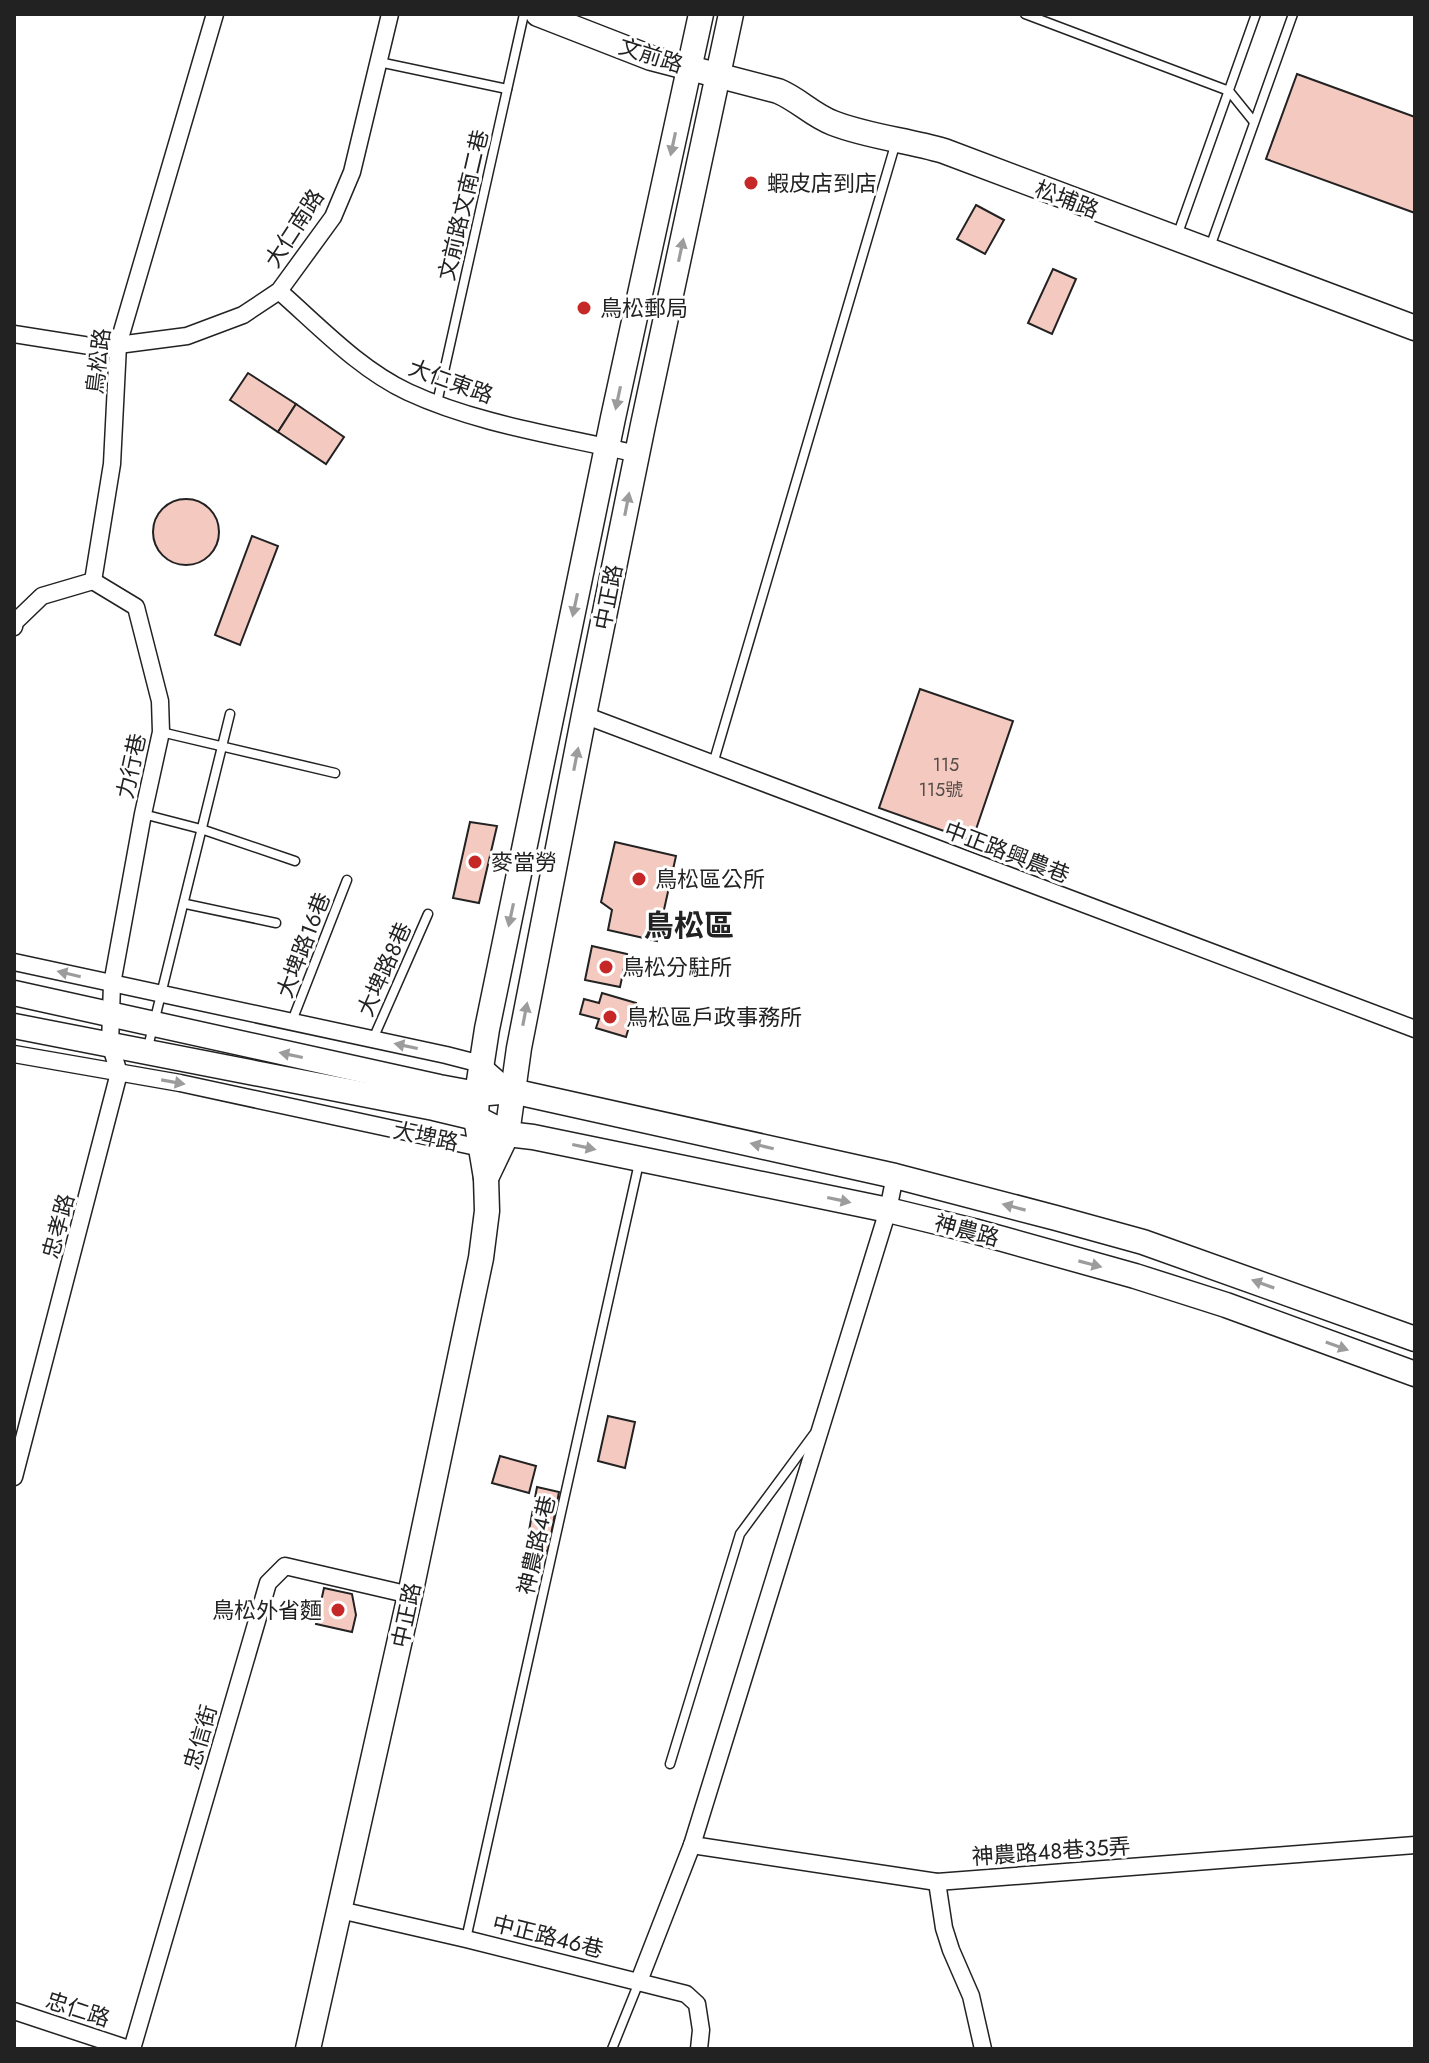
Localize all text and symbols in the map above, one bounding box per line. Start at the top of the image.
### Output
street label: 文前路 [615,30,687,80]
street label: 文前路文南二巷 [430,126,496,284]
one-way arrow [666,132,679,157]
place label: 蝦皮店到店 [767,167,877,199]
street label: 松埔路 [1030,172,1104,226]
marker: 蝦皮店到店 [742,174,760,192]
street label: 大仁南路 [257,182,331,274]
one-way arrow [675,237,688,262]
place label: 鳥松郵局 [600,292,688,324]
marker: 鳥松郵局 [575,299,593,317]
street label: 鳥松路 [78,326,118,396]
street label: 大仁東路 [404,351,498,411]
one-way arrow [611,386,624,411]
one-way arrow [621,491,634,516]
street label: 中正路 [586,562,630,632]
one-way arrow [568,593,580,618]
street label: 力行巷 [108,730,154,802]
one-way arrow [570,746,582,771]
house number: 115 [933,752,959,778]
house number: 115號 [919,777,963,803]
street label: 中正路興農巷 [940,813,1074,891]
place label: 麥當勞 [491,846,557,878]
marker: 麥當勞 [466,853,484,871]
place label: 鳥松區公所 [655,863,765,895]
marker: 鳥松區公所 [630,870,648,888]
street label: 大埤路16巷 [268,888,338,1002]
one-way arrow [504,903,516,928]
district label: 鳥松區 [644,904,734,947]
street label: 大埤路8巷 [349,917,419,1021]
place label: 鳥松分駐所 [622,951,732,983]
marker: 鳥松分駐所 [597,958,615,976]
one-way arrow [57,967,82,980]
one-way arrow [520,1001,532,1026]
place label: 鳥松區戶政事務所 [626,1001,802,1033]
marker: 鳥松區戶政事務所 [601,1008,619,1026]
one-way arrow [393,1039,418,1052]
one-way arrow [278,1048,303,1061]
one-way arrow [161,1077,186,1089]
street label: 大埤路 [390,1113,462,1159]
one-way arrow [749,1139,774,1152]
one-way arrow [572,1141,597,1154]
street label: 忠孝路 [34,1190,82,1262]
one-way arrow [826,1194,851,1207]
one-way arrow [1002,1200,1027,1212]
street label: 神農路 [931,1206,1003,1254]
one-way arrow [1078,1258,1103,1270]
one-way arrow [1250,1277,1274,1290]
one-way arrow [1325,1340,1349,1352]
street label: 神農路4巷 [509,1492,563,1598]
street label: 中正路 [383,1579,429,1651]
place label: 鳥松外省麵 [212,1594,322,1626]
marker: 鳥松外省麵 [329,1601,347,1619]
street label: 忠信街 [176,1701,224,1773]
street label: 神農路48巷35弄 [970,1829,1132,1873]
street label: 中正路46巷 [489,1907,607,1965]
street label: 忠仁路 [42,1984,114,2034]

